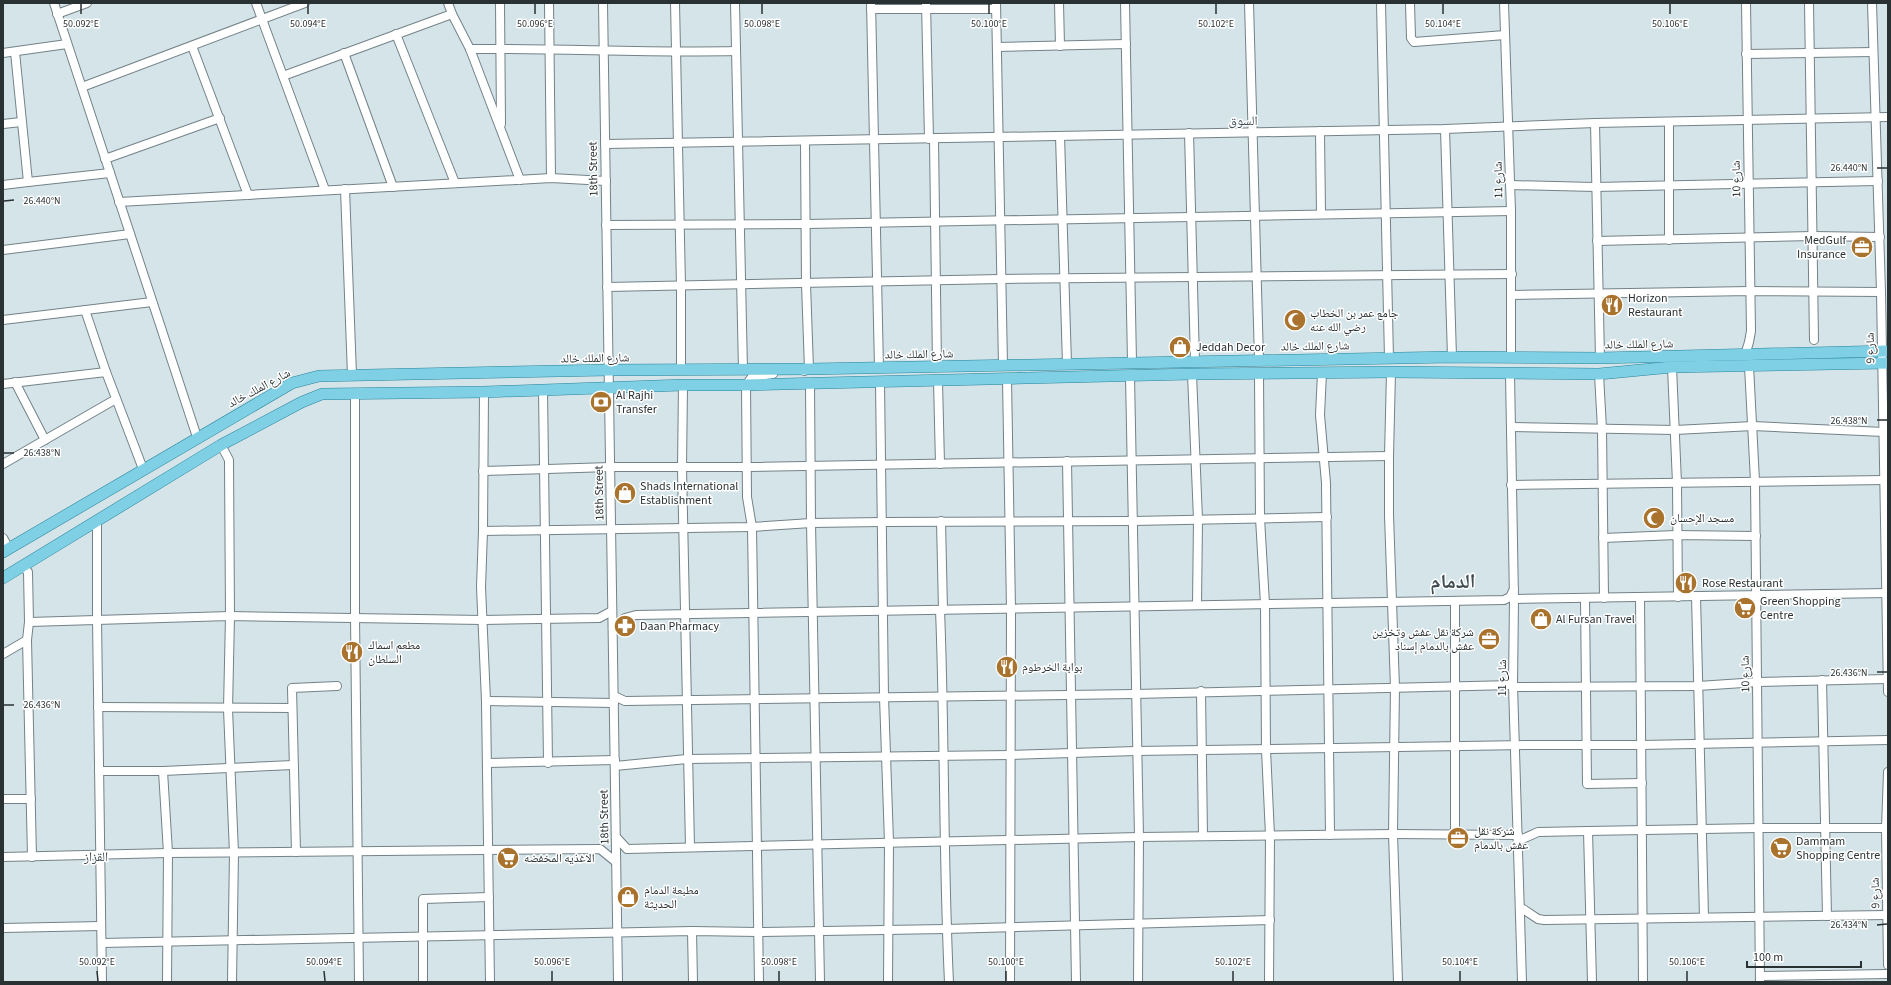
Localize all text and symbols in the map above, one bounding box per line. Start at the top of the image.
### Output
text: 50.092°E [63,17,99,31]
text: 50.094°E [290,17,326,31]
text: 50.096°E [517,17,553,31]
text: 50.098°E [744,17,780,31]
text: 50.100°E [971,17,1007,31]
text: 50.102°E [1198,17,1234,31]
text: 50.104°E [1425,17,1461,31]
text: 50.106°E [1652,17,1688,31]
district label: السوق [1229,112,1257,130]
street label: 18th Street [585,141,602,197]
street label: شارع 10 [1728,160,1745,198]
street label: شارع 11 [1490,161,1507,199]
text: 26.440°N [1830,161,1868,175]
text: 26.440°N [23,194,61,208]
place label: MedGulf Insurance [1797,232,1846,263]
office icon: MedGulf Insurance [1849,234,1875,260]
place label: Horizon Restaurant [1628,290,1682,321]
restaurant icon: Horizon Restaurant [1599,292,1625,318]
place label: جامع عمر بن الخطاب رضي الله عنه [1310,305,1399,337]
mosque icon: جامع عمر بن الخطاب رضي الله عنه [1282,307,1308,333]
street label: شارع 9 [1862,332,1879,364]
shop icon: Jeddah Decor [1167,334,1193,360]
street label: شارع الملك خالد [1605,335,1674,354]
street label: شارع الملك خالد [1281,337,1350,356]
place label: Jeddah Decor [1196,339,1266,356]
street label: شارع الملك خالد [885,345,954,364]
street label: شارع الملك خالد [561,349,630,368]
street label: شارع الملك خالد [225,365,294,412]
place label: Al Rajhi Transfer [616,387,658,418]
bank icon: Al Rajhi Transfer [588,389,614,415]
text: 26.438°N [1830,414,1868,428]
text: 26.438°N [23,446,61,460]
street label: 18th Street [591,465,608,521]
place label: Shads International Establishment [640,478,738,509]
shop icon: Shads International Establishment [612,480,638,506]
mosque icon: مسجد الإحسان [1641,505,1667,531]
place label: مسجد الإحسان [1670,510,1734,527]
district label: الدمام [1431,568,1475,596]
restaurant icon: Rose Restaurant [1673,570,1699,596]
place label: Rose Restaurant [1702,575,1783,592]
place label: Green Shopping Centre [1760,593,1841,624]
supermarket icon: Green Shopping Centre [1732,595,1758,621]
shop icon: Al Fursan Travel [1528,606,1554,632]
place label: Al Fursan Travel [1556,611,1635,628]
pharmacy icon: Daan Pharmacy [612,613,638,639]
place label: Daan Pharmacy [640,618,720,635]
place label: شركة نقل عفش وتخزين عفش بالدمام إسناد [1372,624,1474,655]
office icon: شركة نقل عفش وتخزين عفش بالدمام إسناد [1476,626,1502,652]
place label: مطعم اسماك السلطان [368,637,420,668]
restaurant icon: مطعم اسماك السلطان [339,639,365,665]
restaurant icon: بوابة الخرطوم [994,654,1020,680]
street label: شارع 10 [1737,655,1754,693]
place label: بوابة الخرطوم [1022,659,1083,676]
street label: شارع 11 [1494,659,1511,697]
text: 26.436°N [1830,666,1868,680]
text: 26.436°N [23,698,61,712]
street label: 18th Street [596,789,613,845]
place label: شركة نقل عفش بالدمام [1474,823,1528,854]
office icon: شركة نقل عفش بالدمام [1445,825,1471,851]
place label: Dammam Shopping Centre [1796,833,1880,864]
supermarket icon: Dammam Shopping Centre [1768,835,1794,861]
supermarket icon: الاغذيه المخفضه [495,845,521,871]
district label: القزاز [83,848,108,866]
place label: الاغذيه المخفضه [524,850,595,867]
street label: شارع 9 [1867,877,1884,909]
place label: مطبعة الدمام الحديثة [644,882,699,913]
shop icon: مطبعة الدمام الحديثة [615,884,641,910]
text: 26.434°N [1830,918,1868,932]
scale bar [1747,943,1861,969]
text: 100 m [1753,949,1783,966]
text: 50.092°E [79,955,115,969]
text: 50.094°E [306,955,342,969]
text: 50.096°E [534,955,570,969]
text: 50.098°E [761,955,797,969]
text: 50.100°E [988,955,1024,969]
text: 50.102°E [1215,955,1251,969]
text: 50.104°E [1442,955,1478,969]
text: 50.106°E [1669,955,1705,969]

